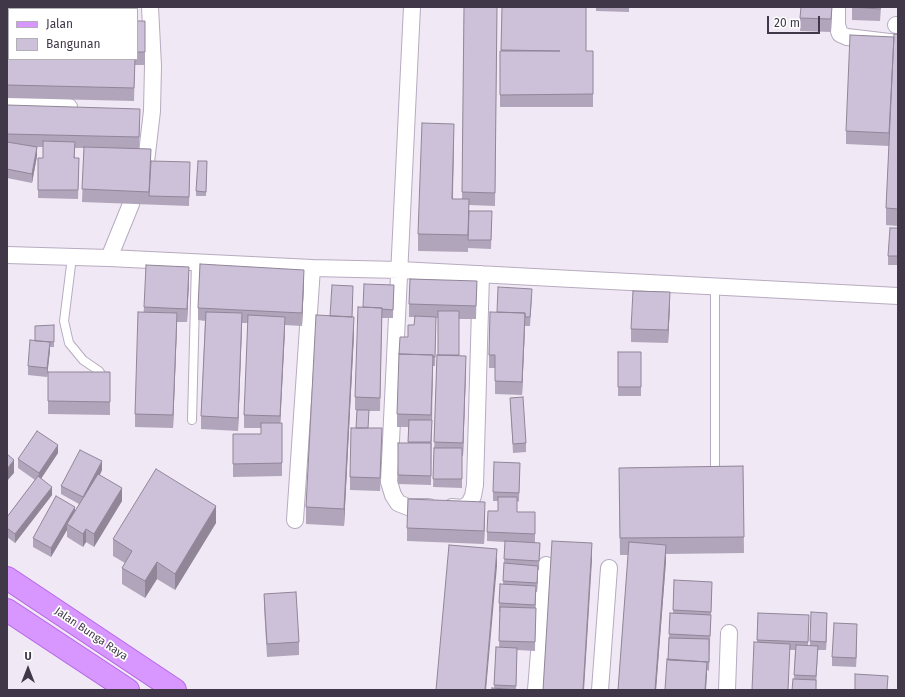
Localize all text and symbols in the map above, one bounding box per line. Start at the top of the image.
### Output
legend [8,8,138,60]
scale bar [769,8,822,34]
text: 20 m [774,16,800,30]
text: Jalan [46,17,73,31]
text: Bangunan [46,37,101,51]
street label: Jalan Bunga Raya [52,605,130,663]
north arrow [8,649,48,689]
text: U [24,650,32,663]

